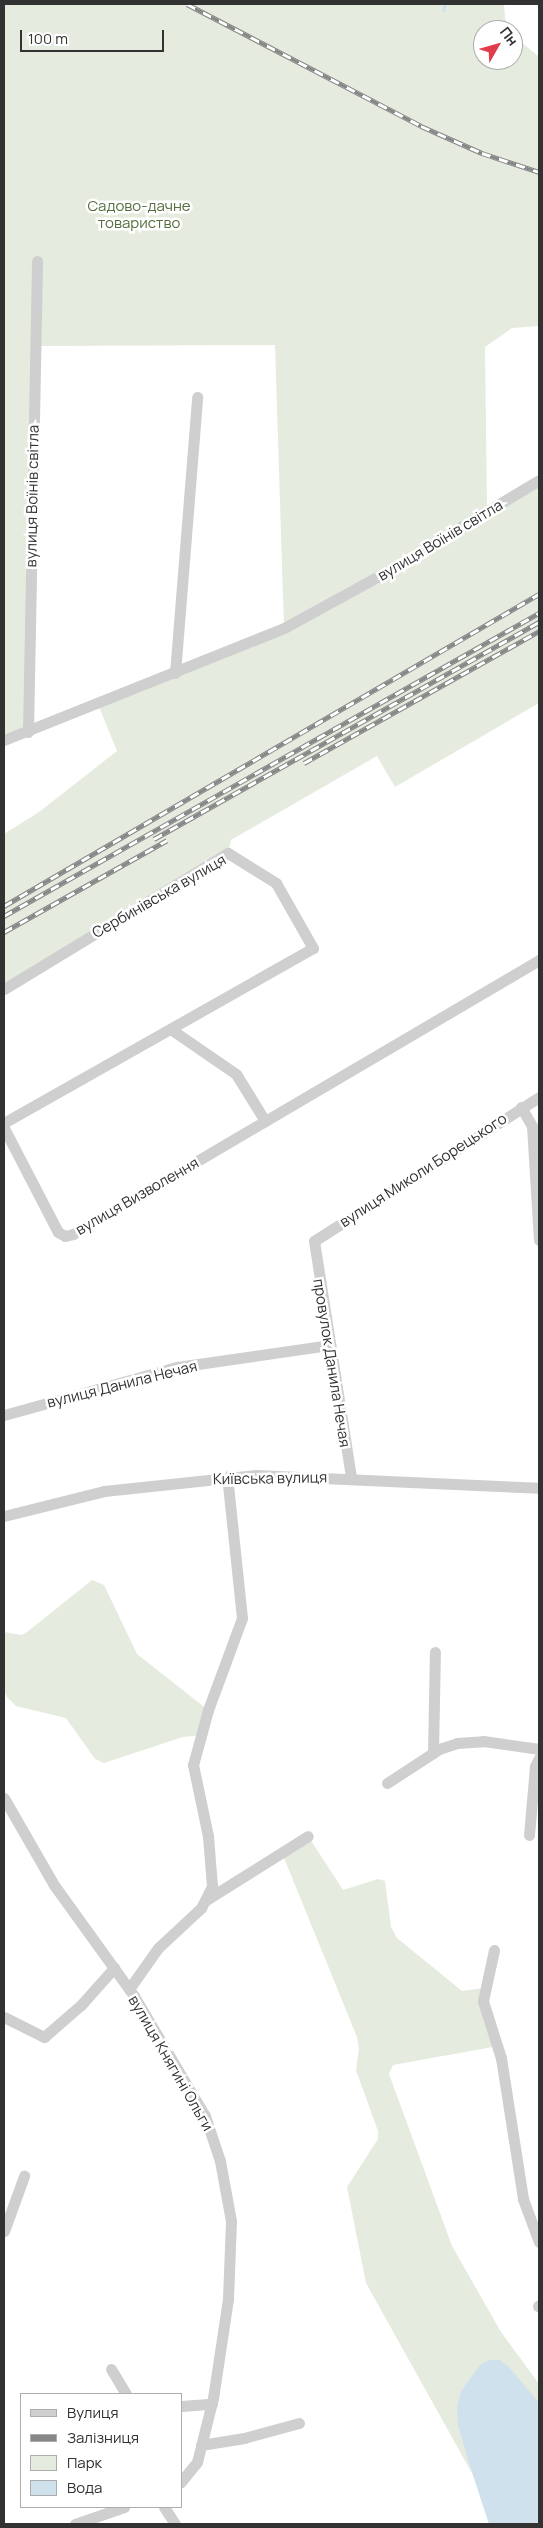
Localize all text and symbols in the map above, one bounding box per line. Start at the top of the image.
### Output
scale bar [22,20,166,52]
north arrow [473,20,523,70]
text: Пн [496,23,523,49]
text: 100 m [28,28,68,49]
park label: Садово-дачне товариство [87,196,191,231]
street label: вулиця Воїнів світла [22,425,42,567]
street label: вулиця Воїнів світла [374,496,506,584]
street label: Сербинівська вулиця [89,850,229,942]
street label: вулиця Миколи Борецького [336,1109,510,1231]
street label: вулиця Визволення [72,1153,202,1239]
street label: провулок Данила Нечая [310,1277,354,1449]
street label: вулиця Данила Нечая [45,1357,199,1411]
street label: Київська вулиця [213,1468,327,1488]
street label: вулиця Княгині Ольги [125,1992,217,2134]
legend [20,2393,182,2508]
text: Вулиця [67,2402,119,2423]
text: Залізниця [67,2427,139,2448]
text: Парк [67,2452,102,2473]
text: Вода [67,2477,102,2498]

